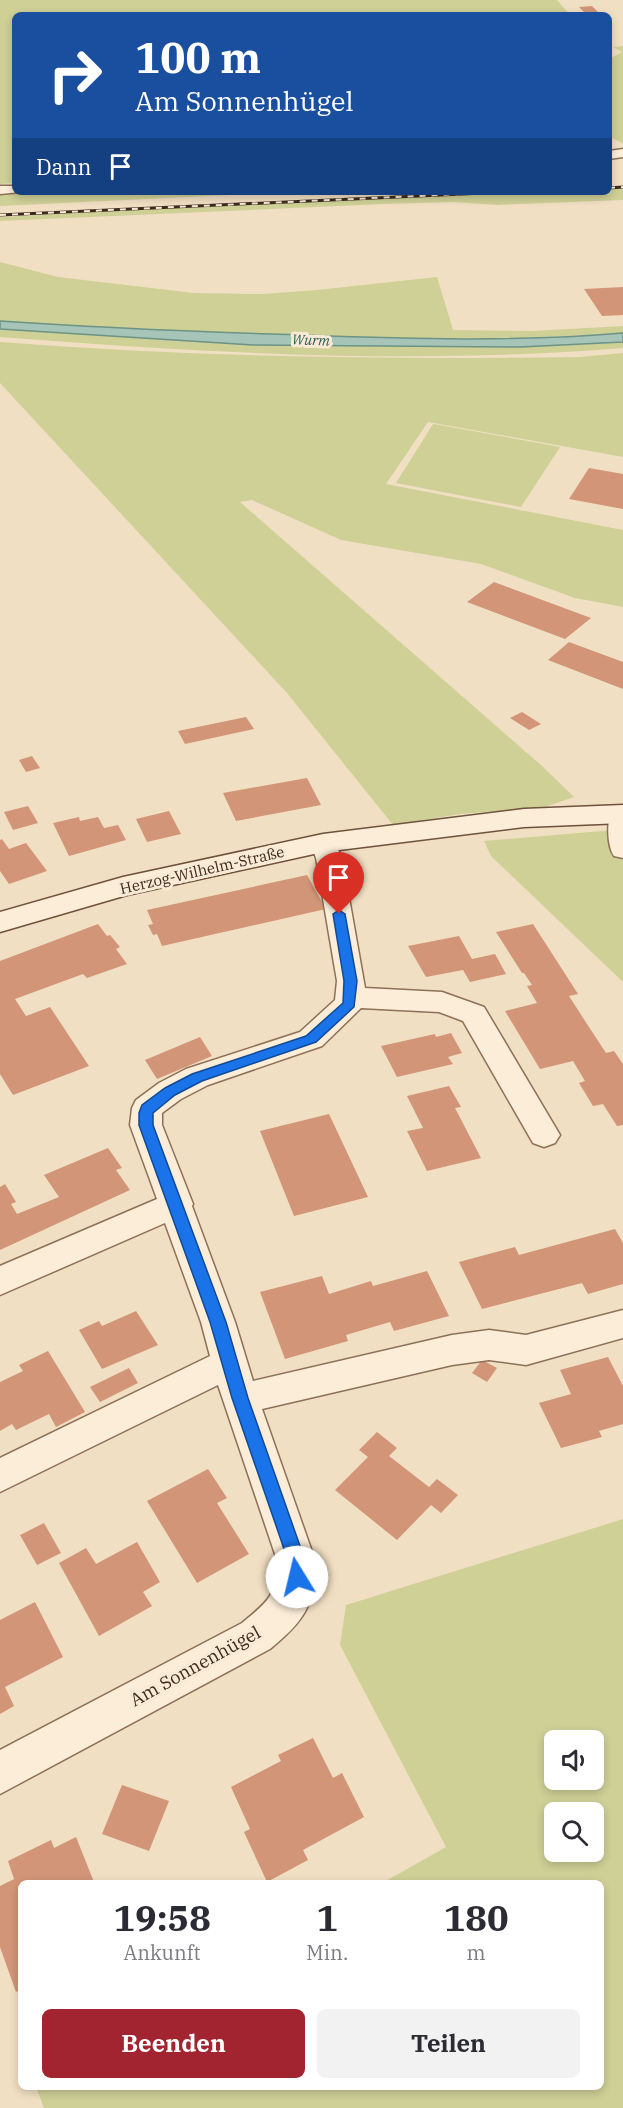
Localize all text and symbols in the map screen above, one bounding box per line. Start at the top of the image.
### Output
text: 100 m [135,30,261,85]
icon: right [36,36,114,114]
text: Am Sonnenhügel [135,83,354,118]
icon: arrive [104,150,137,183]
text: Dann [36,152,92,181]
water label: Wurm [292,330,331,350]
street label: Herzog-Wilhelm-Straße [118,842,286,898]
pin [313,852,364,914]
icon: arrive [322,861,355,894]
position arrow [265,1545,329,1609]
street label: Am Sonnenhügel [126,1621,264,1711]
map controls [544,1730,604,1862]
button: sound [544,1730,604,1790]
button: search [544,1802,604,1862]
text: 19:58 [113,1894,211,1941]
text: 1 [316,1894,338,1941]
text: 180 [444,1894,509,1941]
text: Ankunft [124,1939,201,1966]
text: Min. [306,1939,348,1966]
text: m [467,1939,486,1966]
button: Beenden [42,2009,305,2078]
button: Teilen [317,2009,580,2078]

